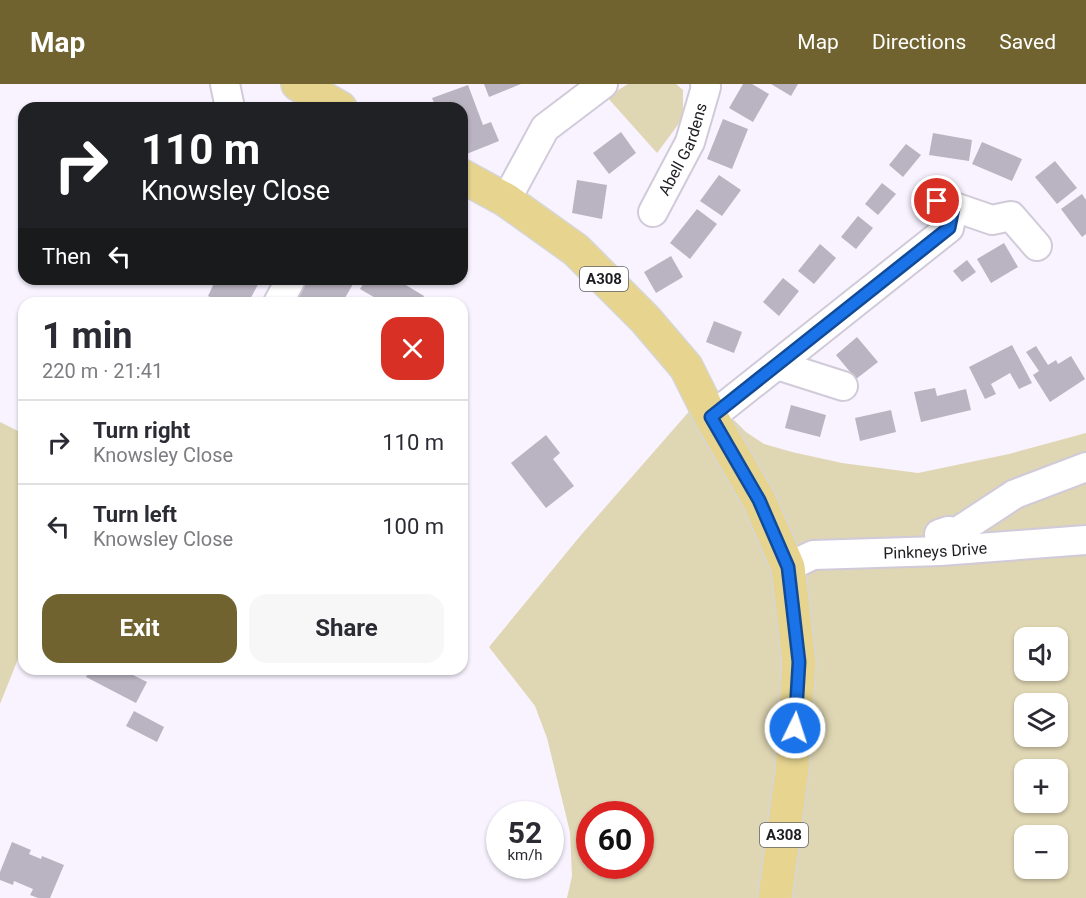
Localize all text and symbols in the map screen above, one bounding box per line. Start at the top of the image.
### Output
text: Map [30,26,85,59]
text: Map [797,30,839,54]
text: Directions [872,30,966,54]
text: Saved [999,30,1056,54]
street label: Abell Gardens [655,101,711,199]
text: 110 m [141,125,260,174]
icon: right [42,126,120,204]
text: Knowsley Close [141,175,330,207]
pin [911,175,962,226]
icon: arrive [920,184,953,217]
icon: left [103,240,136,273]
text: Then [42,244,91,269]
road number: A308 [580,267,628,291]
text: 1 min [42,315,133,357]
button: close [381,317,444,380]
text: 220 m · 21:41 [42,359,163,383]
text: Turn right [93,418,190,443]
icon: right [42,426,75,459]
text: 110 m [382,430,444,455]
text: Knowsley Close [93,443,233,467]
text: Turn left [93,502,177,527]
icon: left [42,510,75,543]
text: 100 m [382,514,444,539]
text: Knowsley Close [93,527,233,551]
street label: Pinkneys Drive [883,538,988,563]
button: Exit [42,594,237,663]
button: Share [249,594,444,663]
map controls [1014,627,1068,879]
button: sound [1014,627,1068,681]
button: layers [1014,693,1068,747]
position arrow [763,696,827,760]
button: + [1014,759,1068,813]
speed limit sign: 60 [576,801,654,879]
text: 52 [508,815,542,850]
road number: A308 [760,823,808,847]
button: − [1014,825,1068,879]
text: km/h [507,846,543,864]

